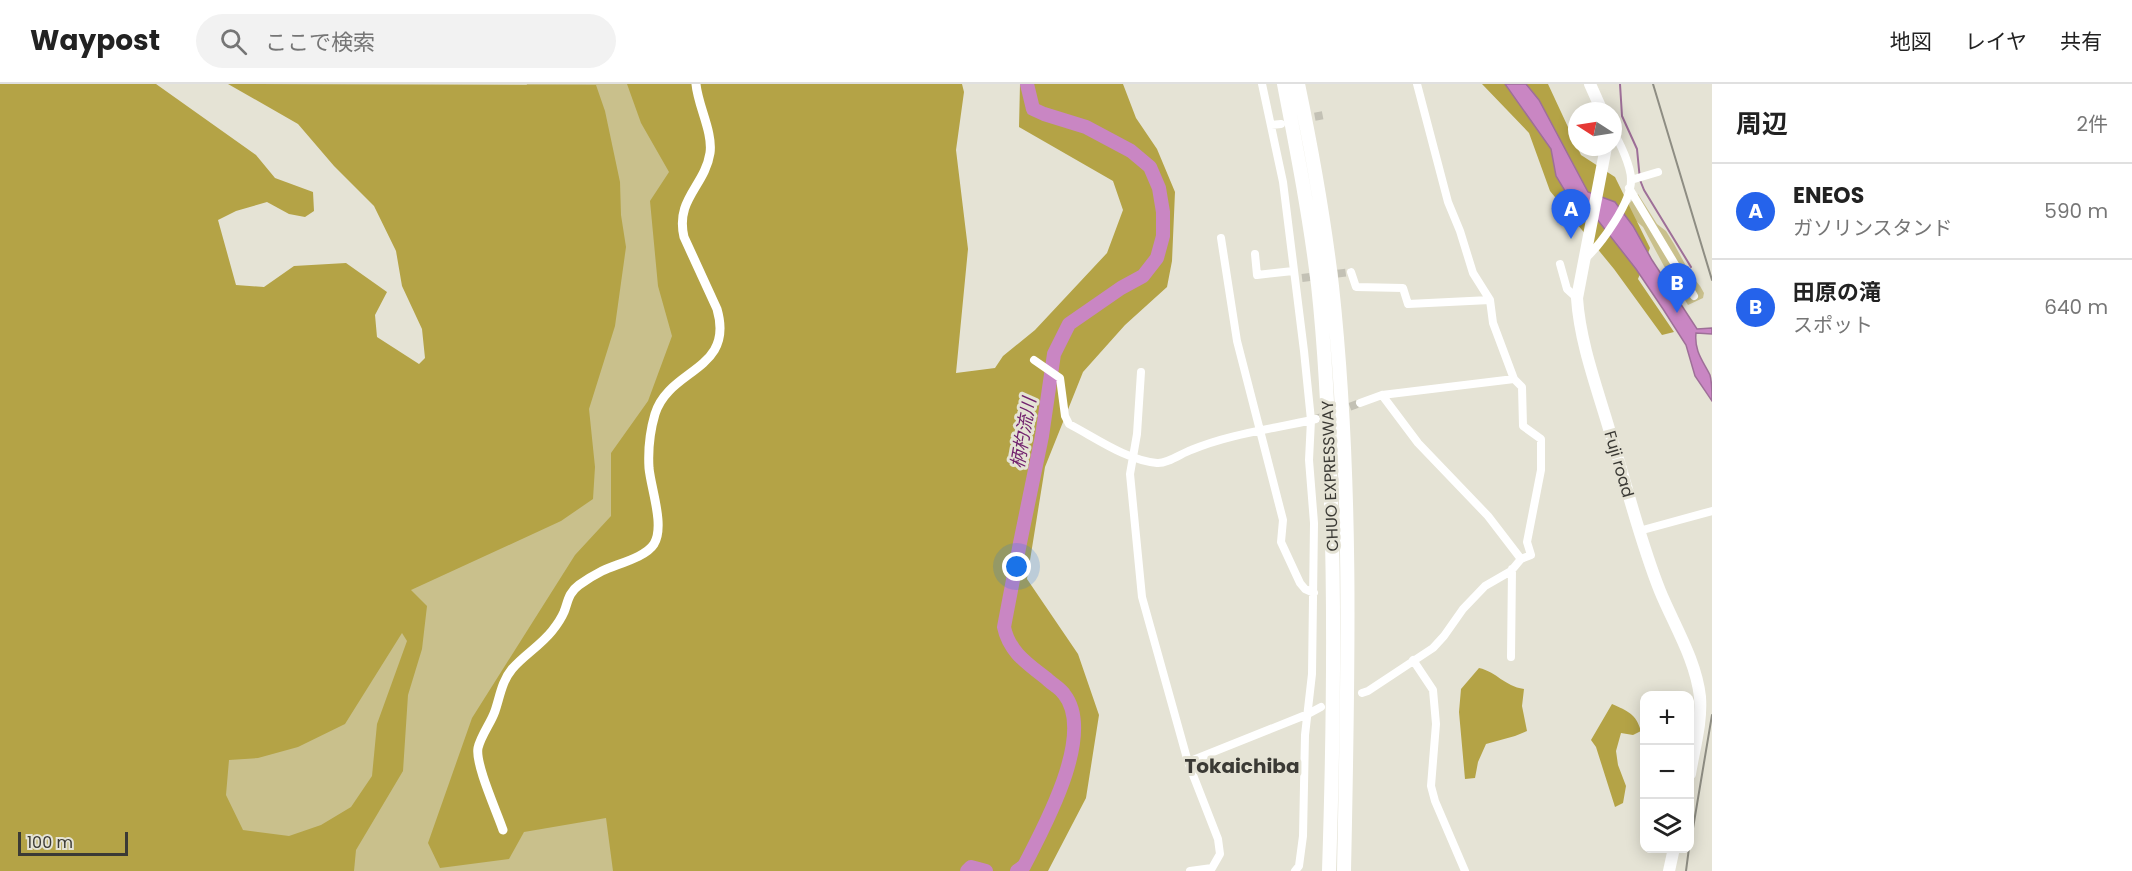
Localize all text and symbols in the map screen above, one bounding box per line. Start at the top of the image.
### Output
search box [196,14,616,68]
text: Waypost [30,21,160,60]
icon: search [217,25,250,58]
text: ここで検索 [265,27,375,58]
text: 地図 [1890,27,1932,56]
text: レイヤ [1965,27,2027,56]
text: 共有 [2060,27,2102,56]
north arrow [1568,102,1622,156]
text: 周辺 [1736,106,1788,142]
text: 2件 [2077,110,2108,138]
text: ENEOS [1793,180,1864,211]
pin: A [1552,190,1590,239]
text: A [1748,197,1763,225]
text: 590 m [2044,197,2108,225]
text: ガソリンスタンド [1793,214,1953,242]
pin: B [1658,264,1696,313]
text: 田原の滝 [1793,277,1881,308]
text: B [1749,293,1762,321]
text: 640 m [2044,293,2108,321]
text: スポット [1793,311,1873,339]
water label: 柄杓流川 [1004,393,1042,471]
street label: CHUO EXPRESSWAY [1316,400,1344,552]
street label: Fuji road [1599,428,1639,500]
your location [1002,552,1031,581]
map controls [1640,691,1694,853]
button: + [1640,691,1694,745]
button: − [1640,745,1694,799]
district label: Tokaichiba [1184,752,1300,780]
button: layers [1640,799,1694,853]
scale bar [18,829,128,856]
text: 100 m [27,831,73,854]

